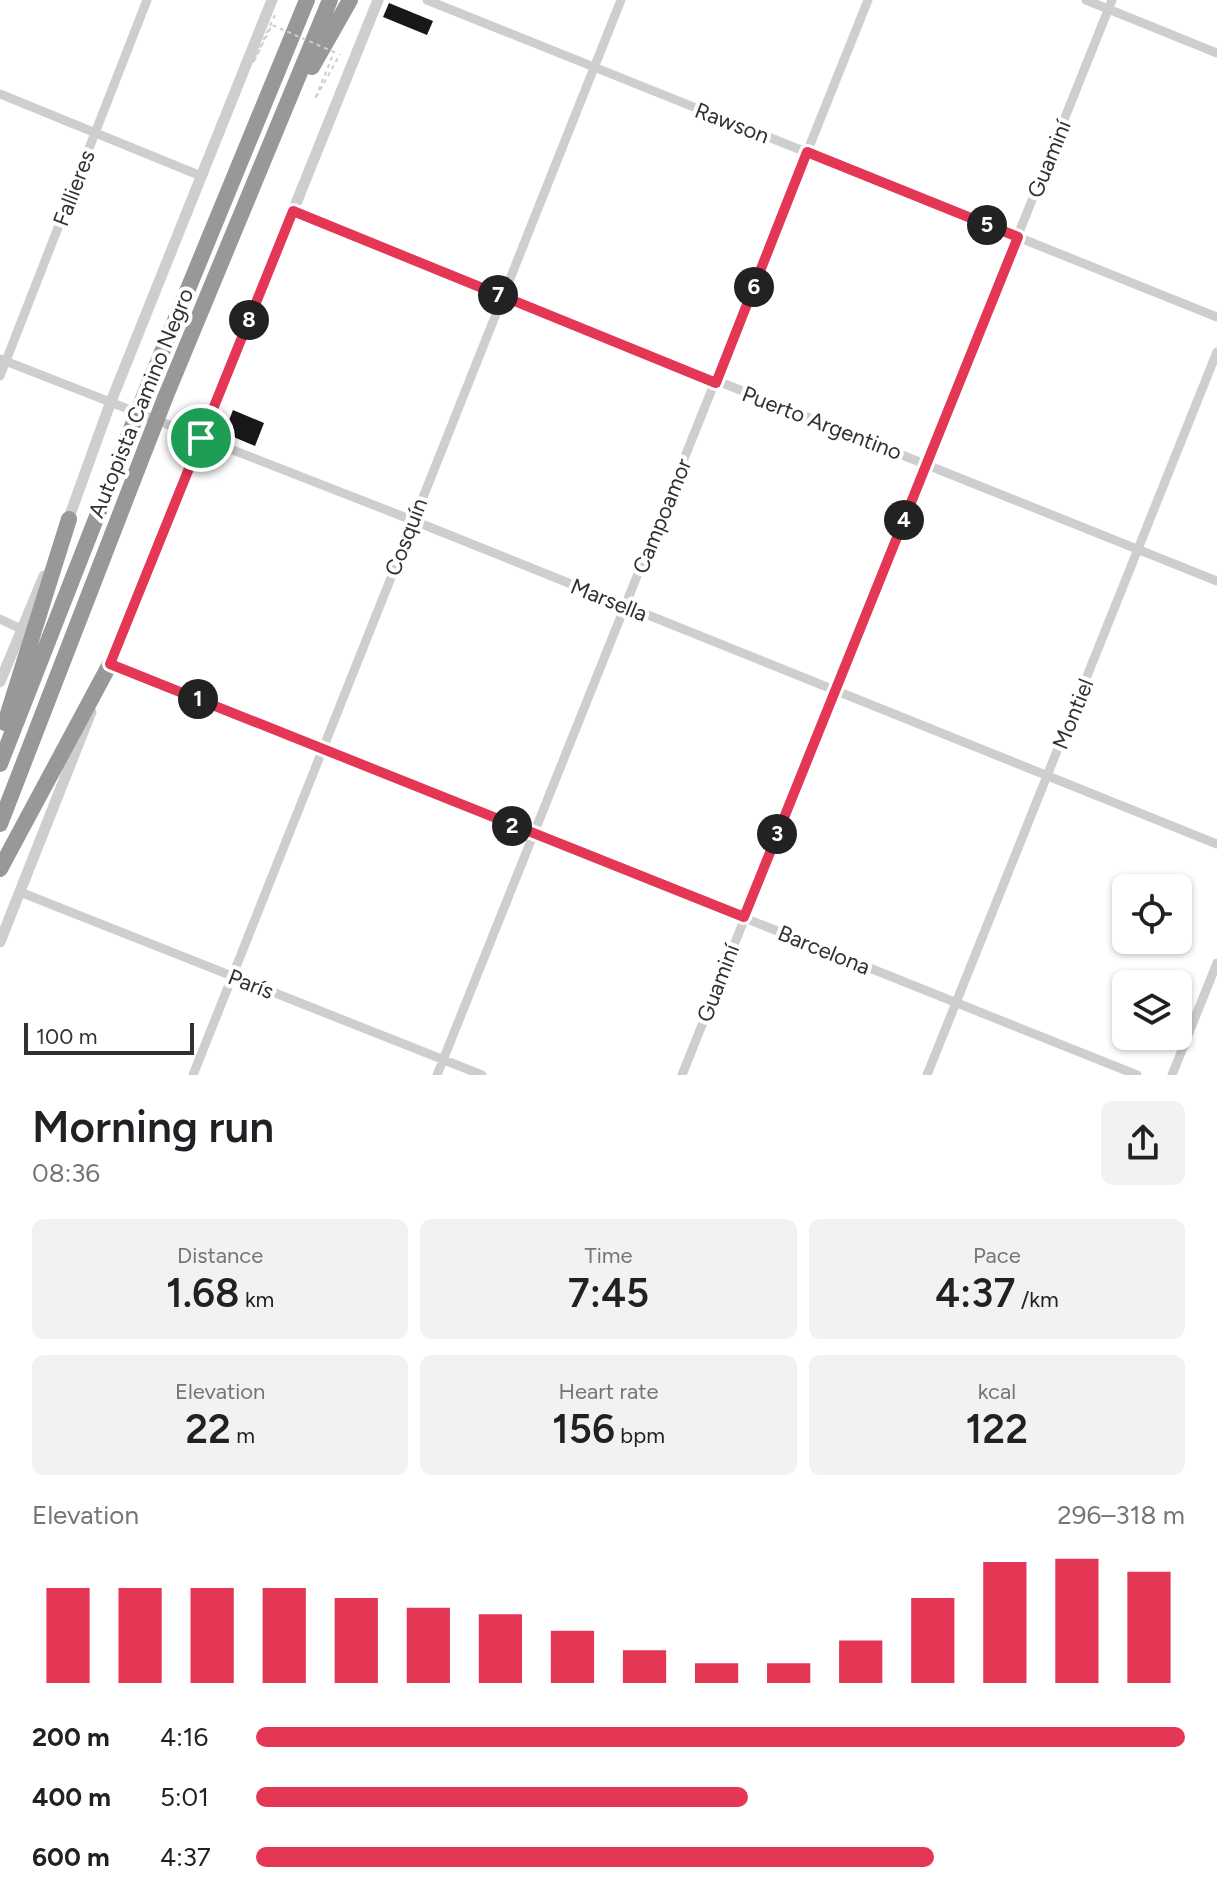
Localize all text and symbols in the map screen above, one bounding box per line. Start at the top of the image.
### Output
street label: Rawson [691,97,773,149]
street label: Guaminí [1021,115,1077,202]
street label: Fallieres [47,146,101,230]
pin: 5 [967,205,1007,245]
text: 5 [981,211,993,238]
pin: 6 [734,267,774,307]
text: 6 [748,273,760,300]
pin: 7 [478,275,518,315]
text: 7 [492,281,504,308]
street label: Autopista Camino Negro [83,284,199,522]
pin: 8 [229,300,269,340]
text: 8 [242,306,256,333]
street label: Puerto Argentino [738,380,906,466]
pin [167,404,235,472]
icon: arrive [179,416,223,460]
street label: Campoamor [627,454,698,577]
street label: Cosquín [379,494,433,580]
pin: 4 [884,500,924,540]
text: 4 [897,506,911,533]
street label: Marsella [567,572,651,628]
street label: Montiel [1047,675,1099,753]
pin: 1 [178,679,218,719]
text: 1 [193,685,203,712]
pin: 2 [492,806,532,846]
text: 2 [506,812,518,839]
pin: 3 [757,814,797,854]
text: 3 [771,820,783,847]
map controls [1112,874,1192,1050]
button: locate [1112,874,1192,954]
street label: Barcelona [774,919,874,981]
street label: Guaminí [691,939,746,1026]
street label: París [224,963,278,1005]
button: layers [1112,970,1192,1050]
scale bar [24,1019,194,1055]
text: 100 m [36,1023,97,1050]
text: Morning run [32,1100,274,1153]
button: share [1101,1101,1185,1185]
text: 08:36 [32,1157,100,1189]
text: Distance [177,1242,263,1269]
text: Time [585,1242,632,1269]
text: Pace [973,1242,1021,1269]
text: 1.68 [166,1269,240,1317]
text: 7:45 [568,1269,649,1317]
text: 4:37 [935,1269,1015,1317]
text: km [240,1286,274,1313]
text: /km [1015,1286,1059,1313]
text: Elevation [175,1378,265,1405]
text: Heart rate [559,1378,658,1405]
text: kcal [978,1378,1016,1405]
text: 22 [185,1405,231,1453]
text: 156 [552,1405,615,1453]
text: 122 [966,1405,1028,1453]
text: m [231,1422,255,1449]
text: bpm [615,1422,665,1449]
text: Elevation [32,1499,139,1531]
text: 296–318 m [1057,1499,1185,1531]
text: 200 m [32,1721,110,1753]
text: 4:16 [160,1721,208,1753]
text: 400 m [32,1781,111,1813]
text: 5:01 [160,1781,209,1813]
text: 600 m [32,1841,110,1873]
text: 4:37 [160,1841,211,1873]

